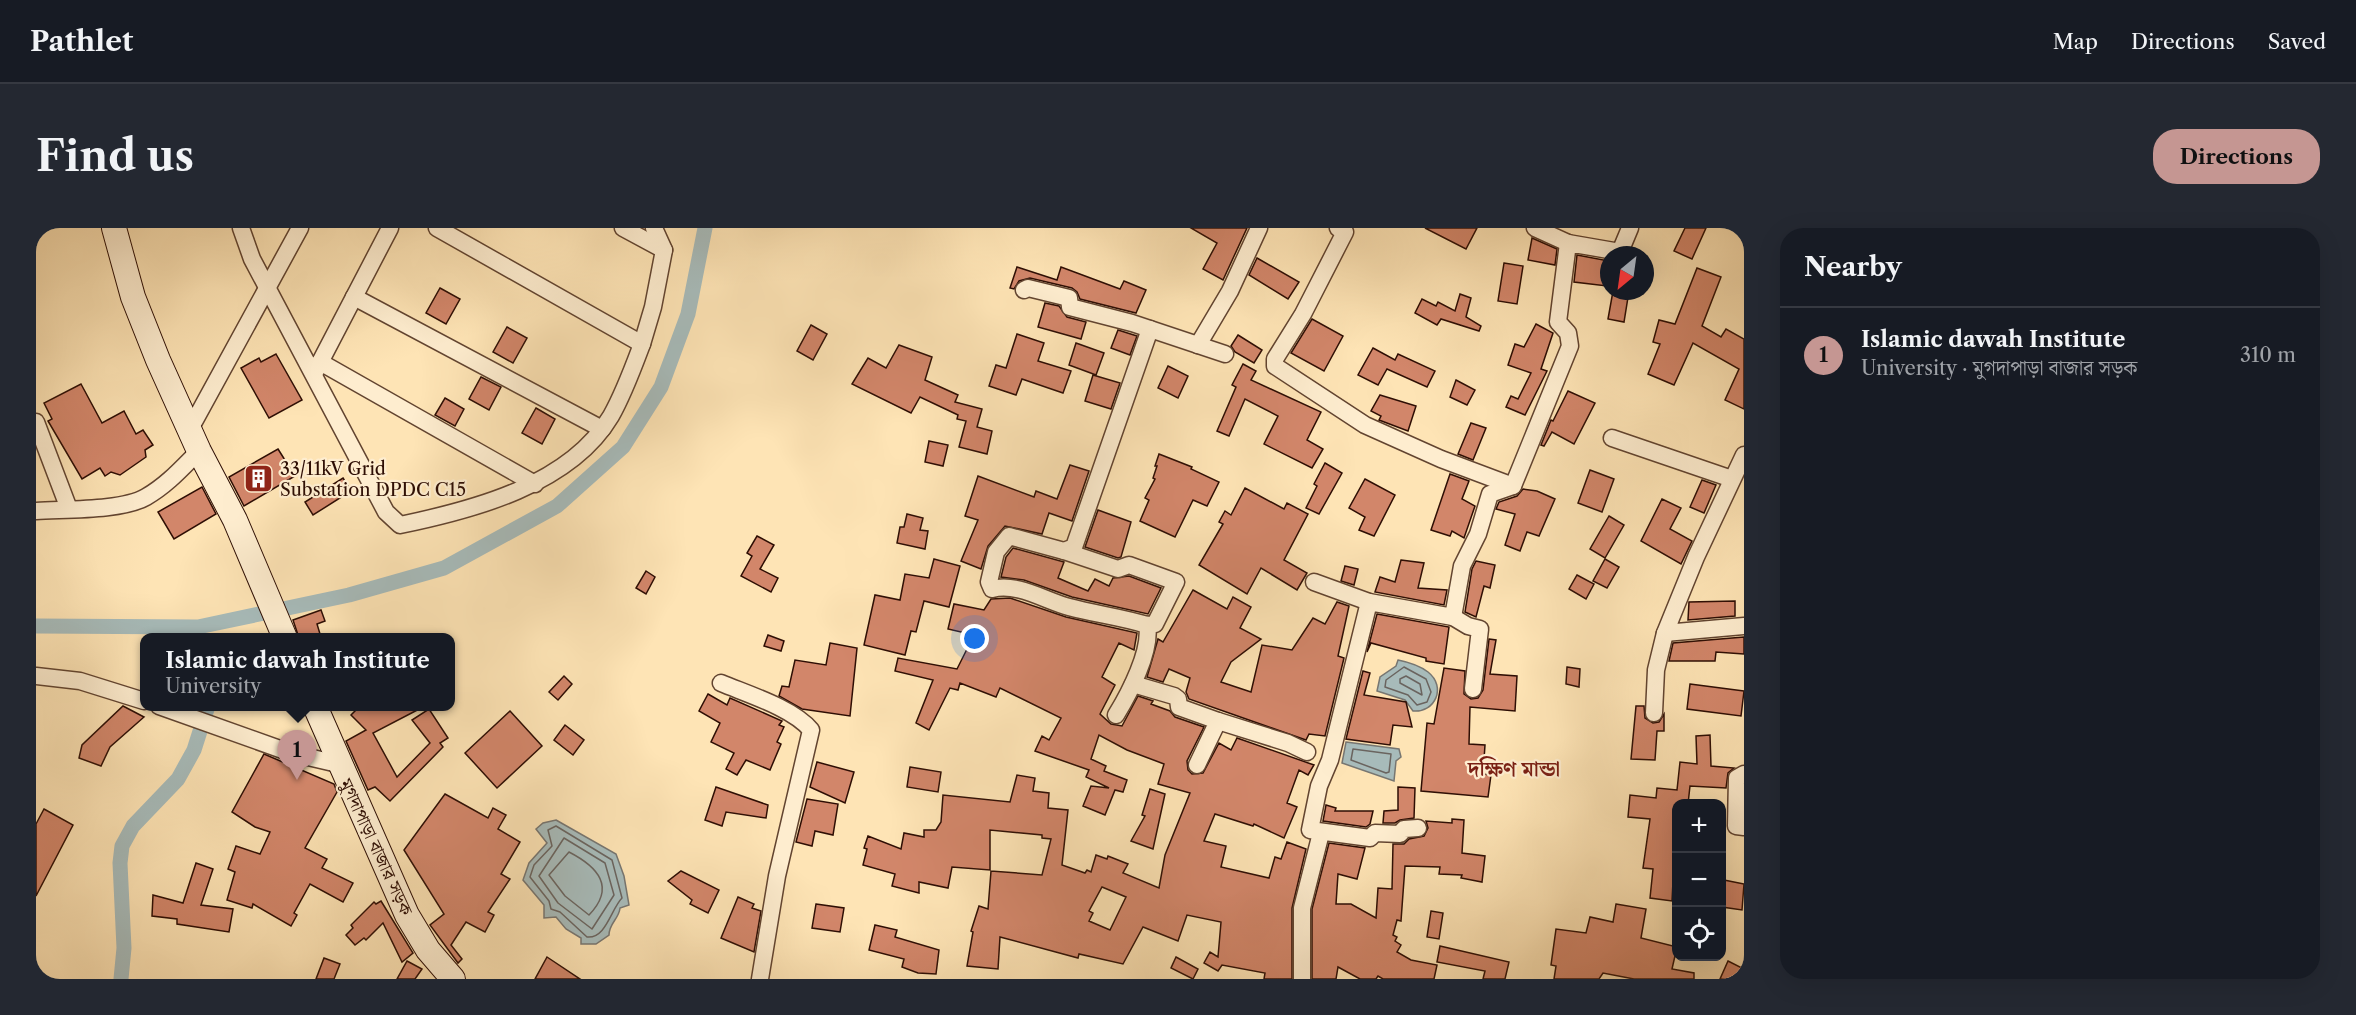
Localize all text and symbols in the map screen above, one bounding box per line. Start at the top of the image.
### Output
text: Pathlet [30,24,133,58]
text: Map [2053,29,2098,54]
text: Directions [2131,29,2235,54]
text: Saved [2268,29,2326,54]
button: Directions [2153,129,2320,184]
text: Find us [36,130,194,182]
north arrow [1600,246,1654,300]
text: Nearby [1804,251,1902,283]
text: Islamic dawah Institute [1861,326,2125,353]
text: 1 [1819,343,1828,367]
text: 310 m [2240,343,2296,367]
text: University · মুগদাপাড়া বাজার সড়ক [1861,356,2137,380]
place label: 33/11kV Grid Substation DPDC C15 [280,458,466,501]
building icon: 33/11kV Grid Substation DPDC C15 [243,463,275,495]
your location [960,624,989,653]
popup [140,633,455,711]
text: Islamic dawah Institute [165,647,430,674]
text: University [165,674,262,698]
pin: 1 [278,730,316,780]
district label: দক্ষিণ মান্ডা [1467,756,1560,781]
street label: মুগদাপাড়া বাজার সড়ক [334,774,418,920]
map controls [1672,799,1726,961]
button: + [1672,799,1726,853]
button: − [1672,853,1726,907]
button: locate [1672,907,1726,961]

